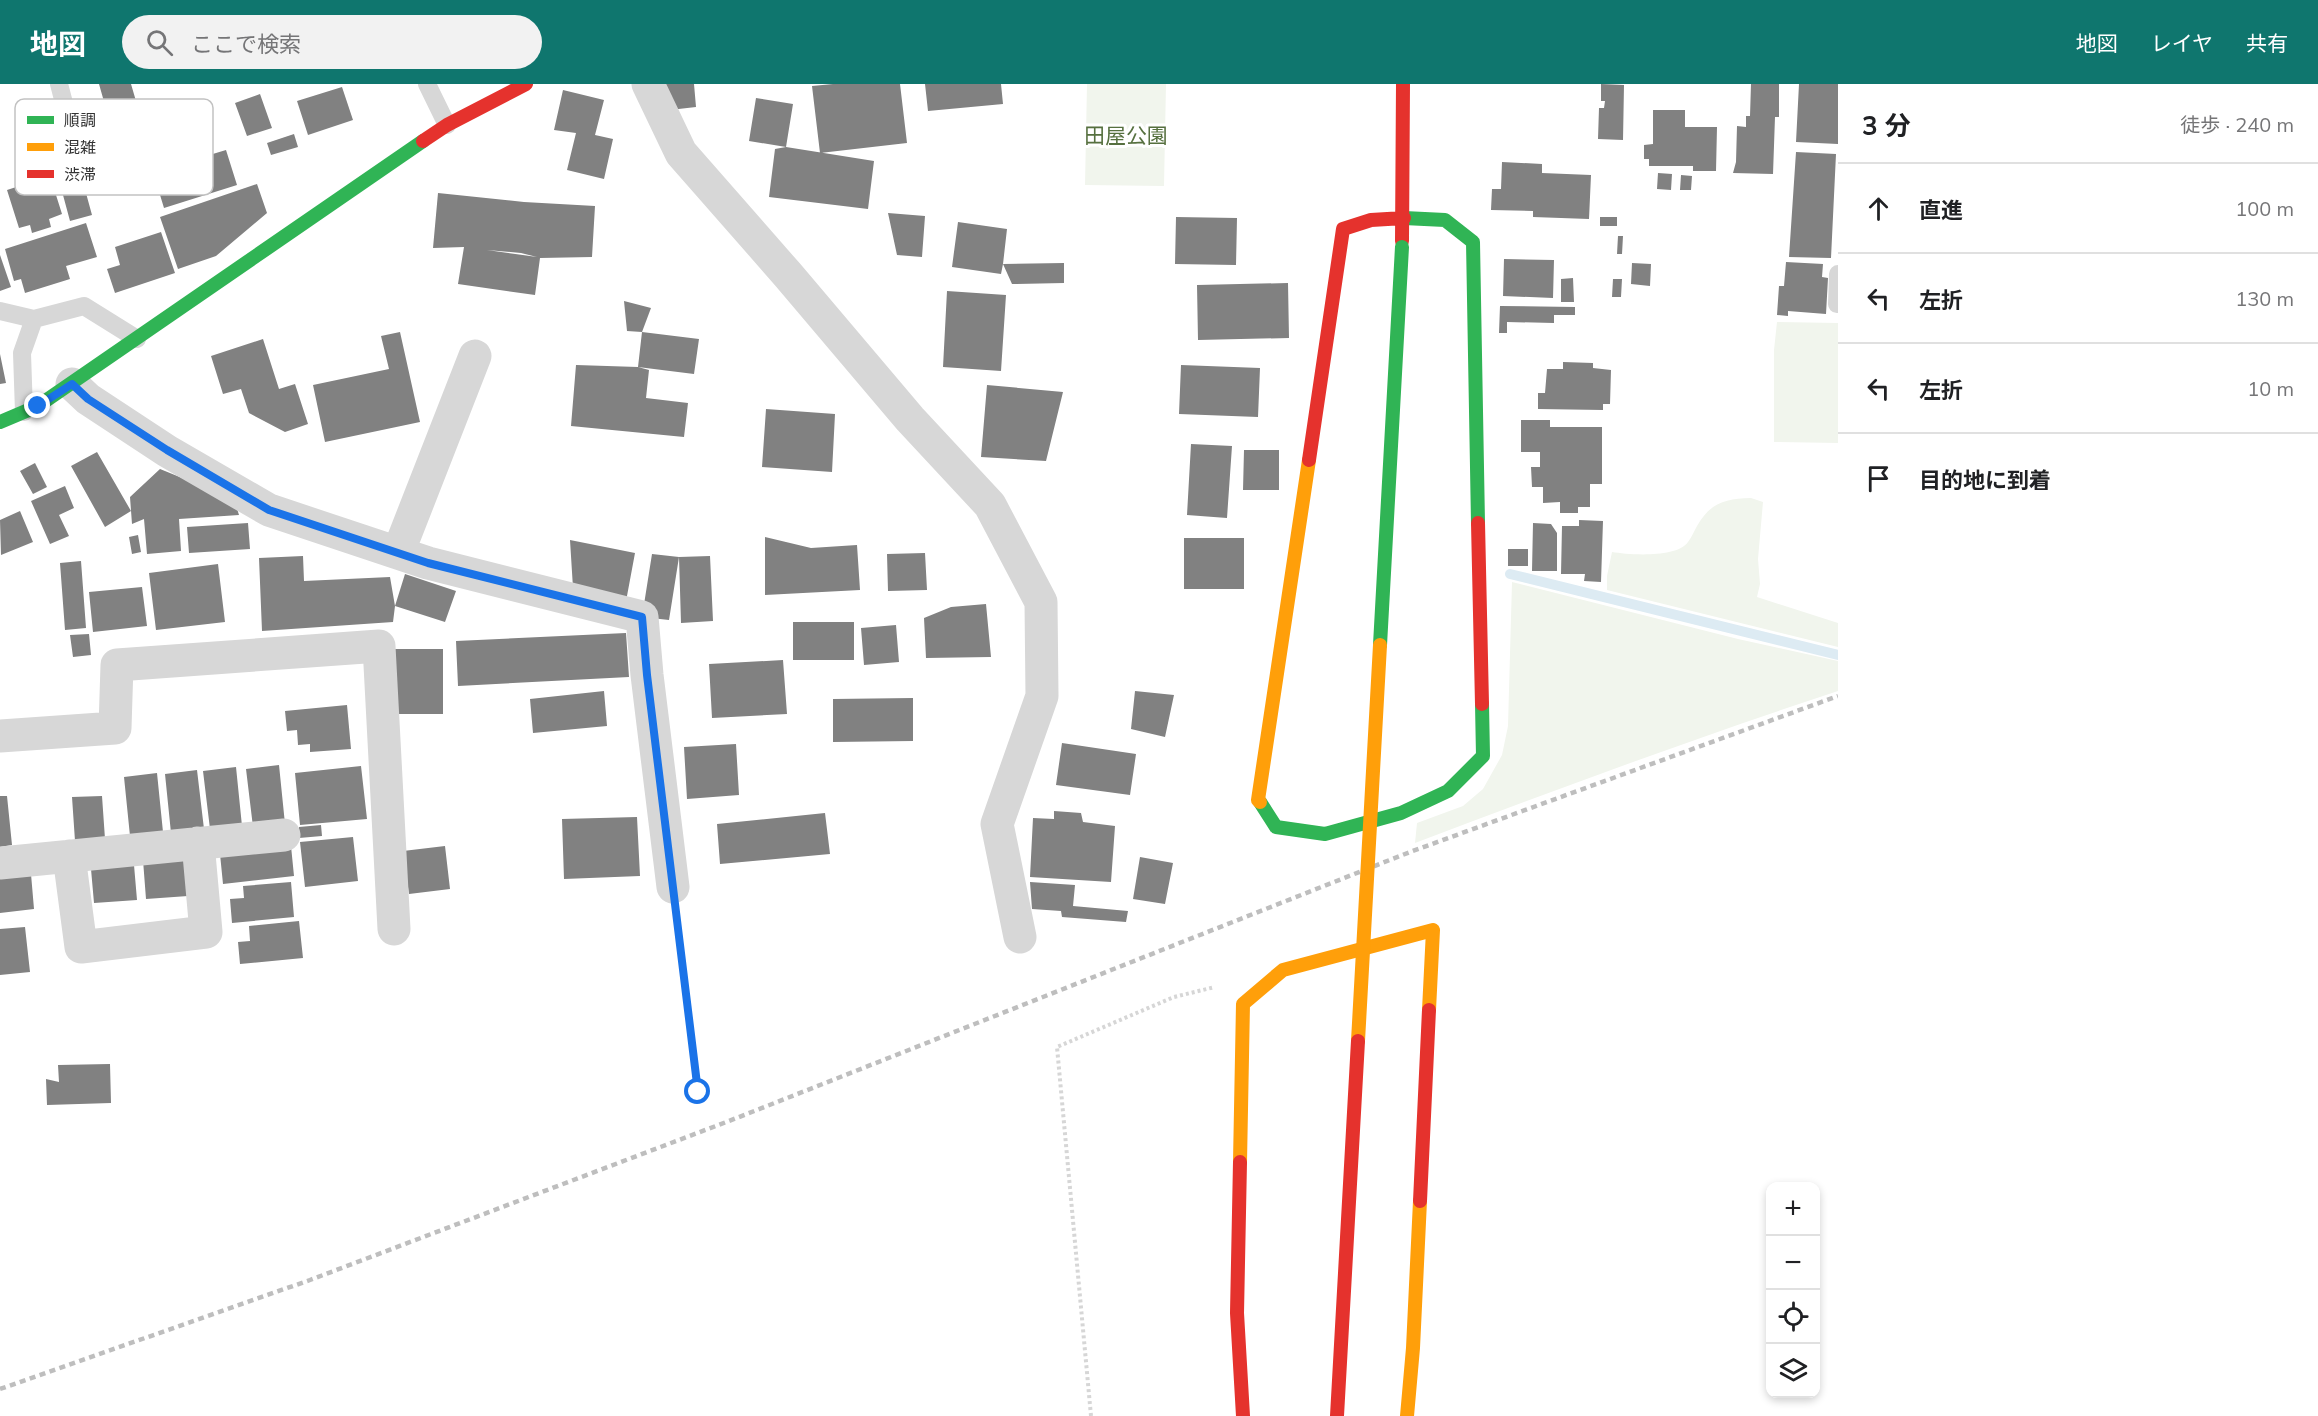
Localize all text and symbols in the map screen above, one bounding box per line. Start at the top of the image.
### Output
search box [122,15,542,69]
text: 地図 [30,26,86,61]
icon: search [143,26,176,59]
text: ここで検索 [191,30,301,58]
text: 地図 [2076,30,2118,56]
text: レイヤ [2151,30,2213,56]
text: 共有 [2246,30,2288,56]
legend [15,99,213,195]
text: 3 分 [1862,109,1911,142]
text: 順調 [64,110,96,130]
text: 徒歩 · 240 m [2180,112,2294,137]
park label: 田屋公園 [1084,122,1168,148]
text: 混雑 [64,137,96,157]
text: 渋滞 [64,164,96,184]
icon: ahead [1862,192,1895,225]
text: 直進 [1919,196,1963,224]
text: 100 m [2235,196,2294,221]
icon: left [1862,282,1895,315]
text: 左折 [1919,286,1963,314]
text: 130 m [2235,286,2294,311]
icon: left [1862,372,1895,405]
text: 左折 [1919,376,1963,404]
text: 10 m [2247,376,2294,401]
route end [24,392,50,418]
icon: arrive [1862,462,1895,495]
text: 目的地に到着 [1919,466,2051,494]
route start [684,1078,710,1104]
map controls [1766,1182,1820,1398]
button: + [1766,1182,1820,1236]
button: − [1766,1236,1820,1290]
button: locate [1766,1290,1820,1344]
button: layers [1766,1344,1820,1398]

